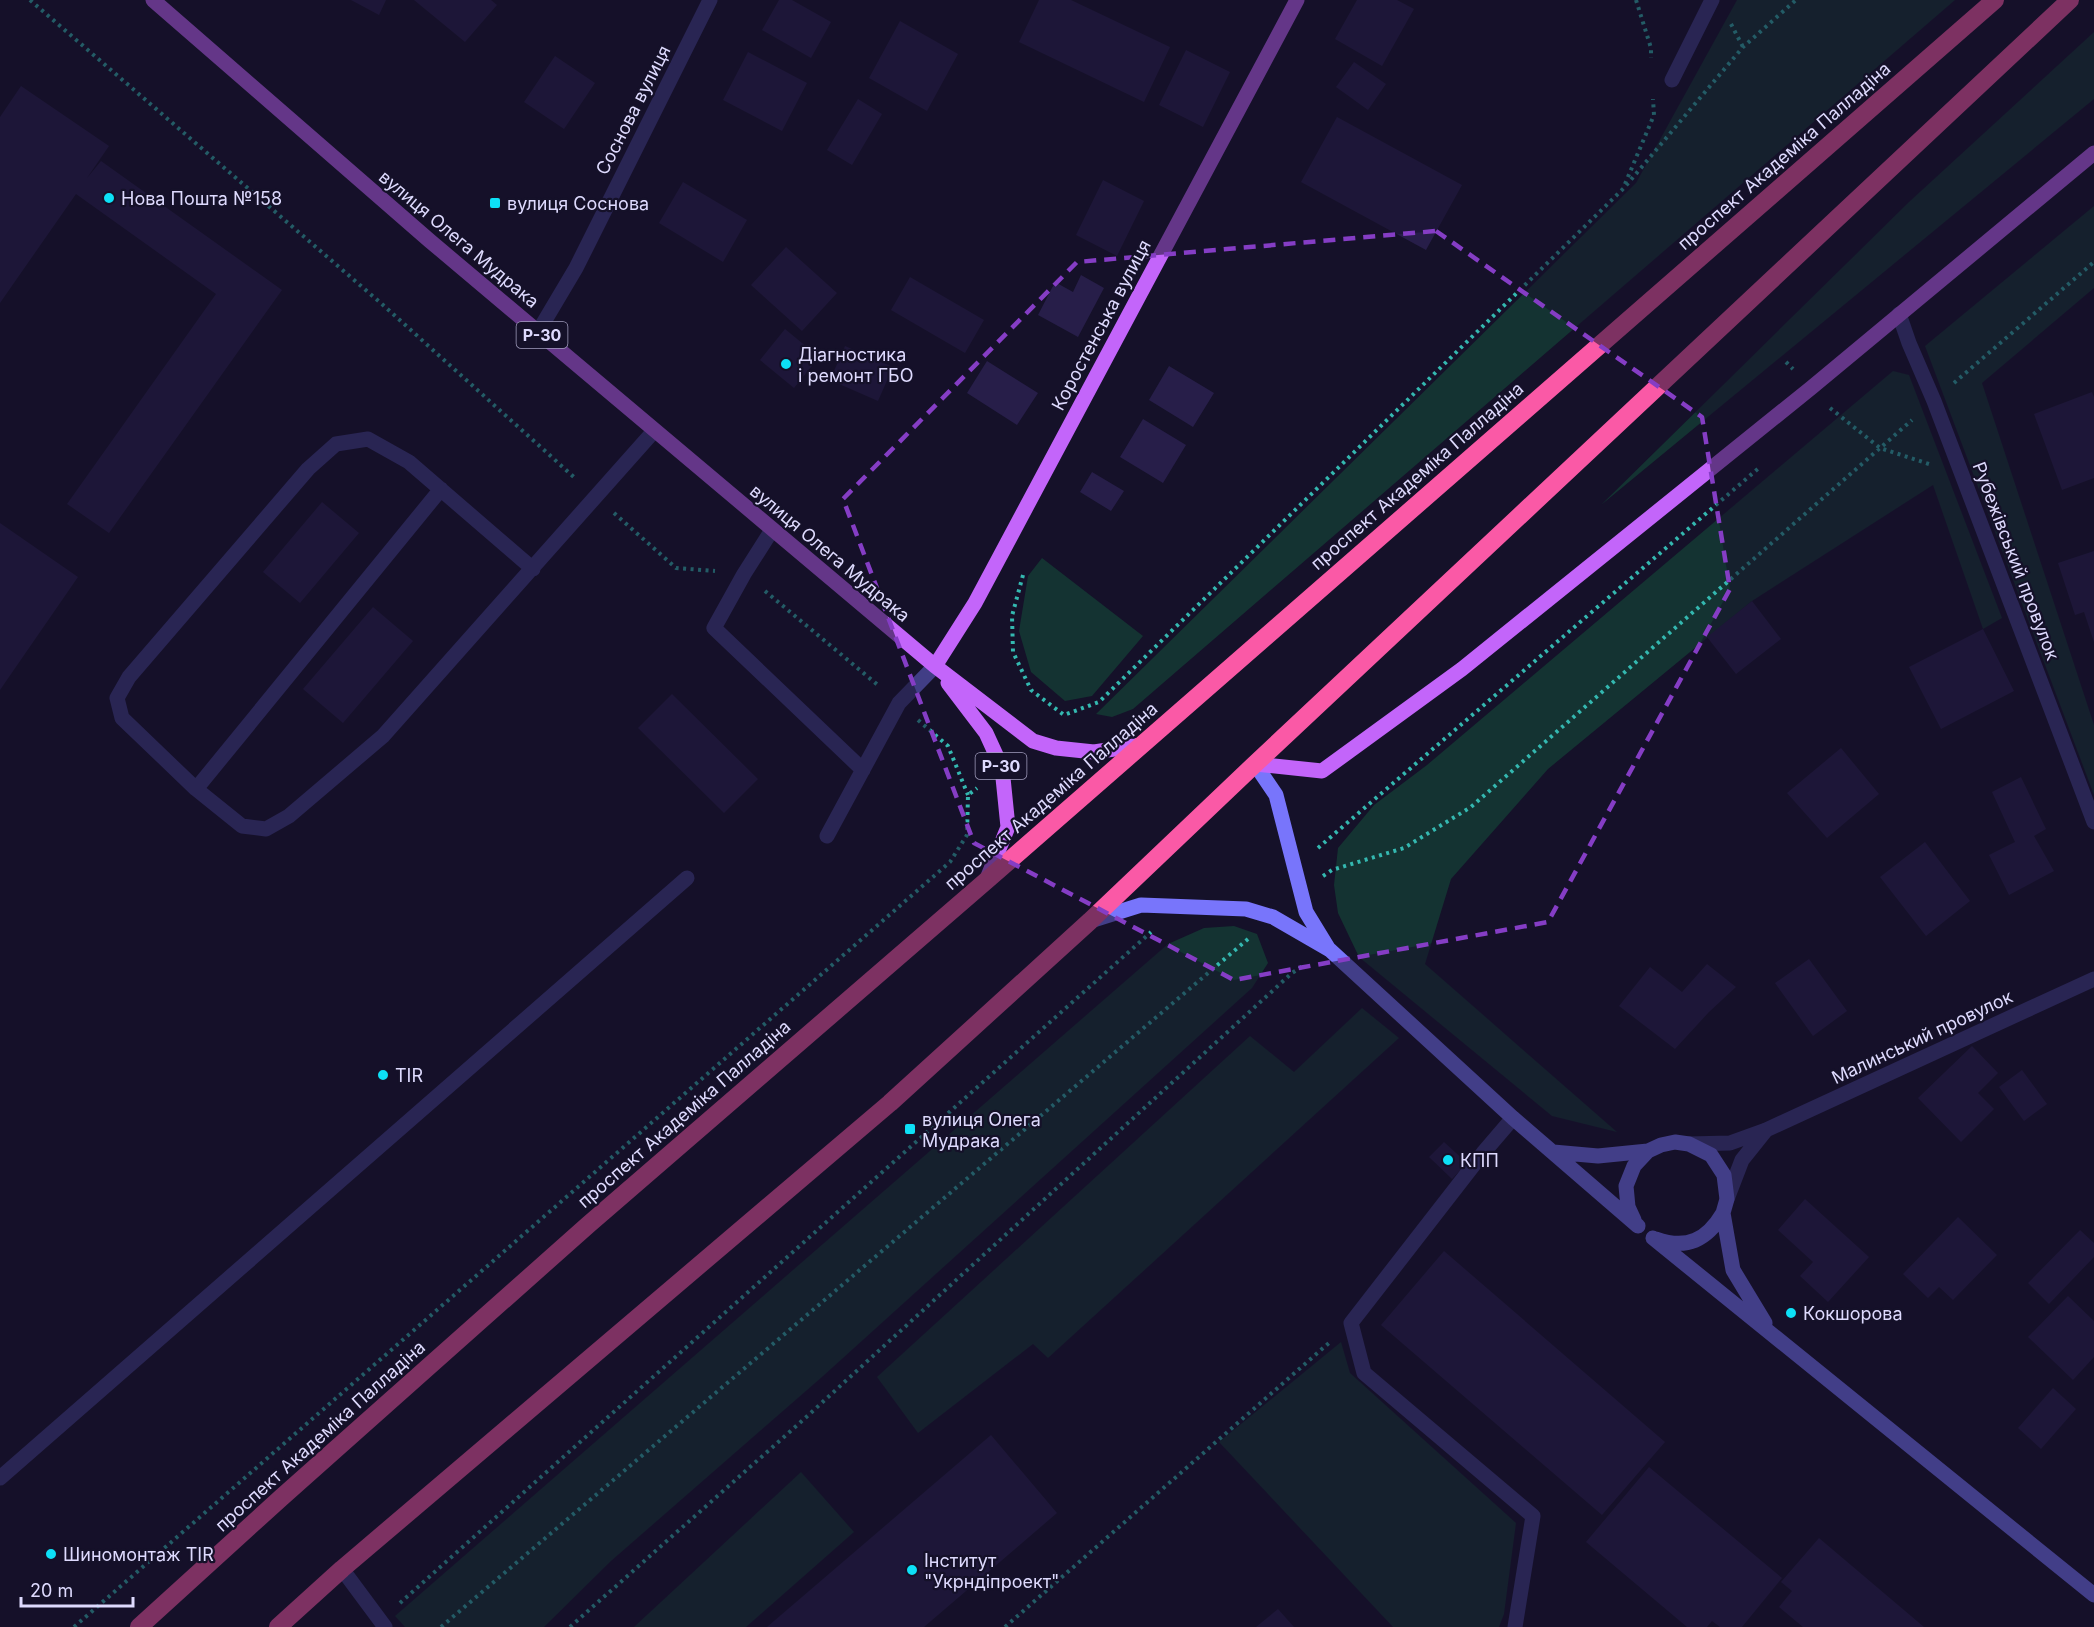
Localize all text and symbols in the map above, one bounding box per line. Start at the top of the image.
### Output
street label: Соснова вулиця [591,42,675,178]
street label: проспект Академіка Палладіна [1673,58,1895,254]
street label: вулиця Олега Мудрака [375,166,543,312]
place label: Нова Пошта №158 [121,188,282,209]
marker: Нова Пошта №158 [102,191,116,205]
place label: вулиця Соснова [507,193,649,214]
marker: вулиця Соснова [488,196,502,210]
street label: Коростенська вулиця [1047,236,1155,414]
road number: Р-30 [516,322,568,348]
place label: Діагностика і ремонт ГБО [798,344,914,386]
marker: Діагностика і ремонт ГБО [779,357,793,371]
street label: проспект Академіка Палладіна [1306,378,1528,574]
street label: Рубежівський провулок [1968,459,2064,663]
street label: вулиця Олега Мудрака [746,480,914,626]
street label: проспект Академіка Палладіна [940,698,1162,894]
road number: Р-30 [976,753,1026,779]
street label: Малинський провулок [1828,986,2016,1088]
street label: проспект Академіка Палладіна [573,1016,795,1212]
place label: TIR [395,1065,423,1086]
marker: TIR [376,1068,390,1082]
place label: вулиця Олега Мудрака [922,1109,1041,1151]
marker: вулиця Олега Мудрака [903,1122,917,1136]
place label: КПП [1460,1150,1499,1171]
marker: КПП [1441,1153,1455,1167]
place label: Кокшорова [1803,1303,1903,1324]
marker: Кокшорова [1784,1306,1798,1320]
street label: проспект Академіка Палладіна [211,1336,429,1536]
place label: Шиномонтаж TIR [63,1544,214,1565]
marker: Шиномонтаж TIR [44,1547,58,1561]
place label: Інститут "Укрндіпроект" [924,1550,1059,1592]
marker: Інститут "Укрндіпроект" [905,1563,919,1577]
scale bar [21,1570,134,1608]
text: 20 m [30,1580,73,1601]

